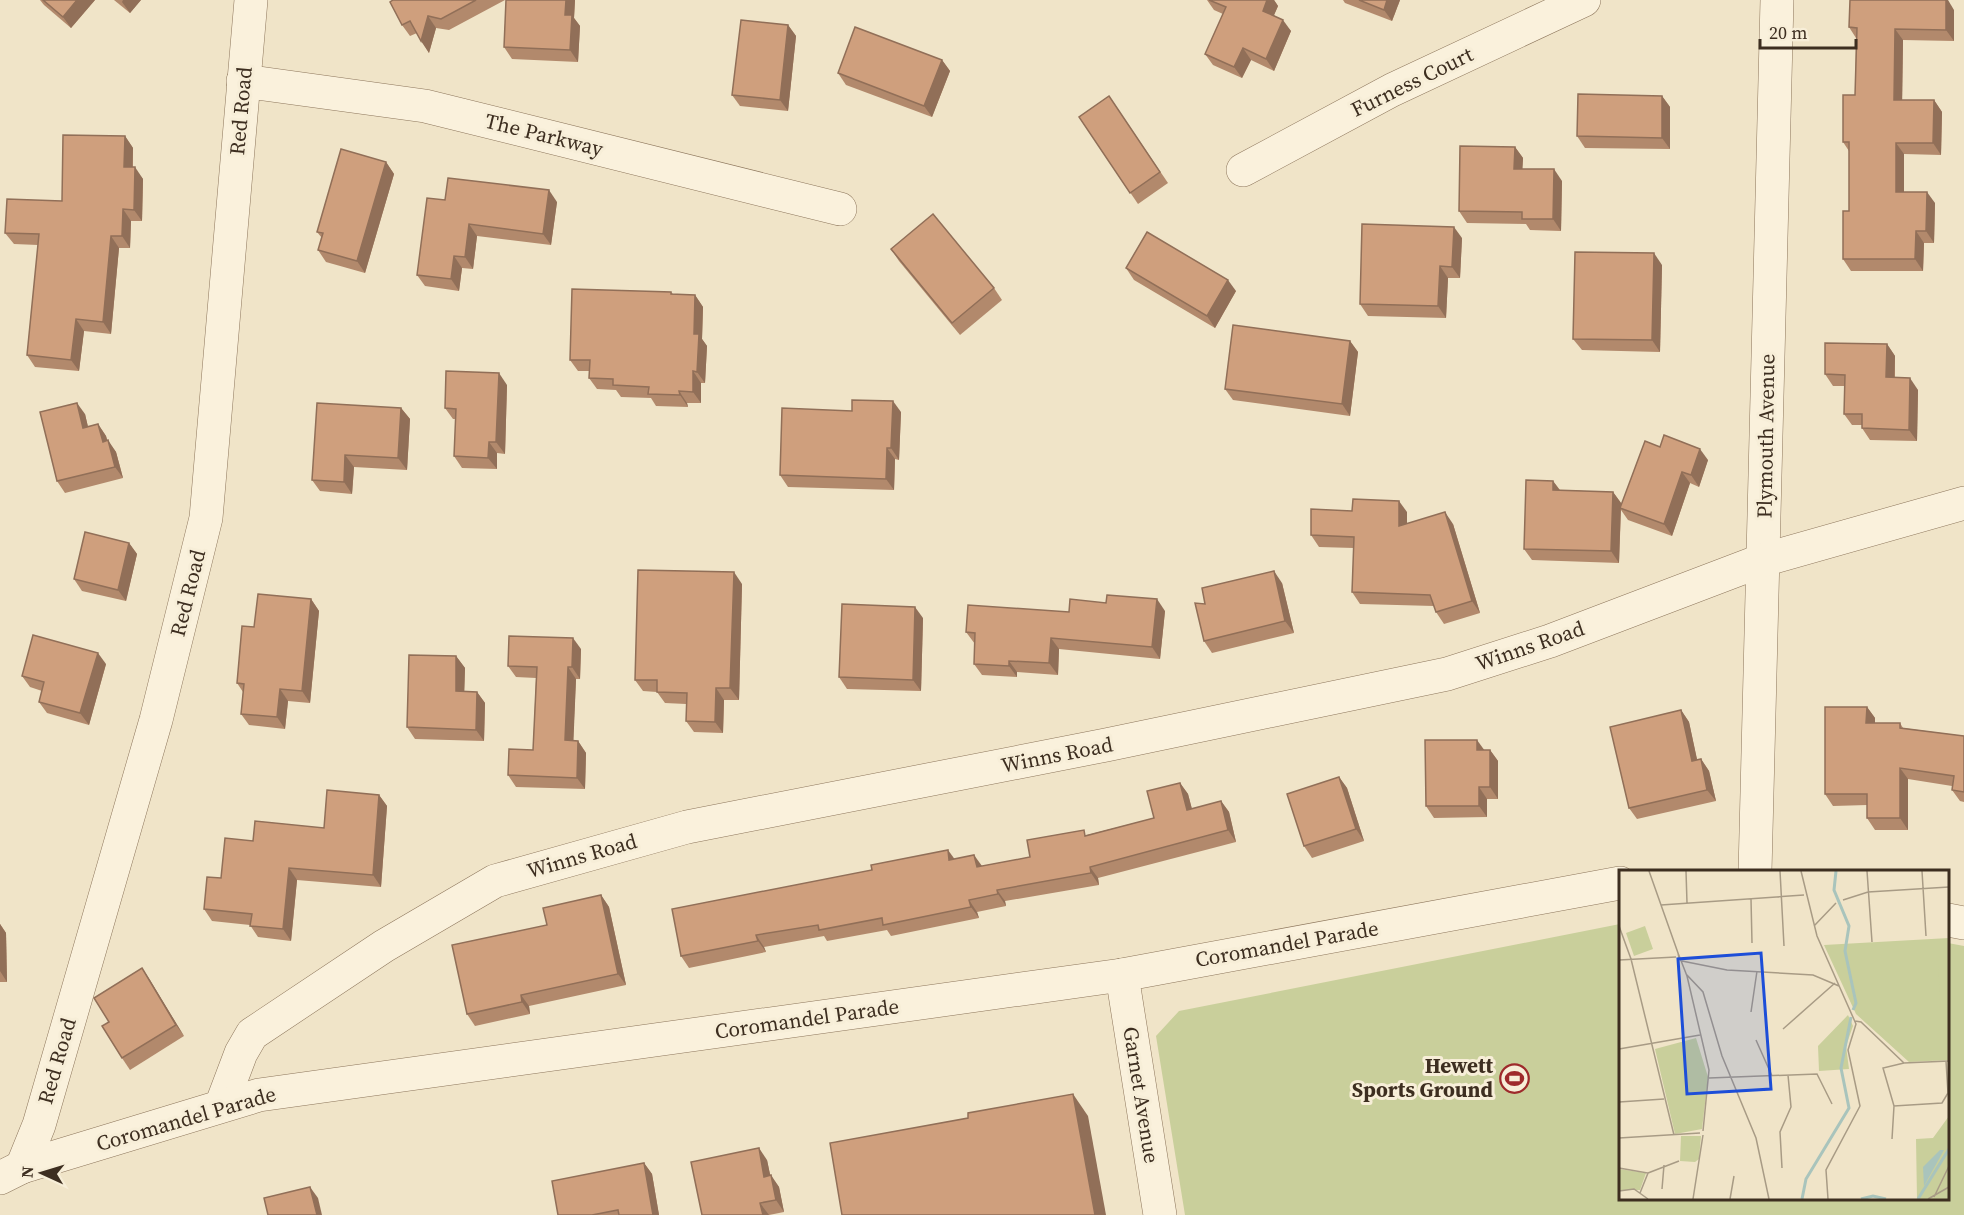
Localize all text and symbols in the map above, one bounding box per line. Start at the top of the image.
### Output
scale bar [1760,12,1856,50]
text: 20 m [1769,20,1807,45]
street label: Furness Court [1346,39,1478,124]
street label: Red Road [222,65,259,156]
street label: The Parkway [482,106,607,163]
street label: Plymouth Avenue [1750,353,1781,519]
street label: Red Road [163,546,212,639]
street label: Winns Road [1472,613,1588,678]
street label: Winns Road [999,729,1115,780]
street label: Winns Road [524,826,640,885]
inset map [1619,870,1949,1200]
street label: Coromandel Parade [1193,913,1381,974]
street label: Coromandel Parade [713,991,901,1046]
street label: Red Road [30,1014,83,1107]
street label: Garnet Avenue [1116,1025,1167,1165]
place label: Hewett Sports Ground [1352,1051,1494,1104]
sports icon: Hewett Sports Ground [1498,1062,1530,1094]
street label: Coromandel Parade [93,1079,279,1158]
north arrow [12,1143,72,1203]
text: N [16,1165,38,1179]

